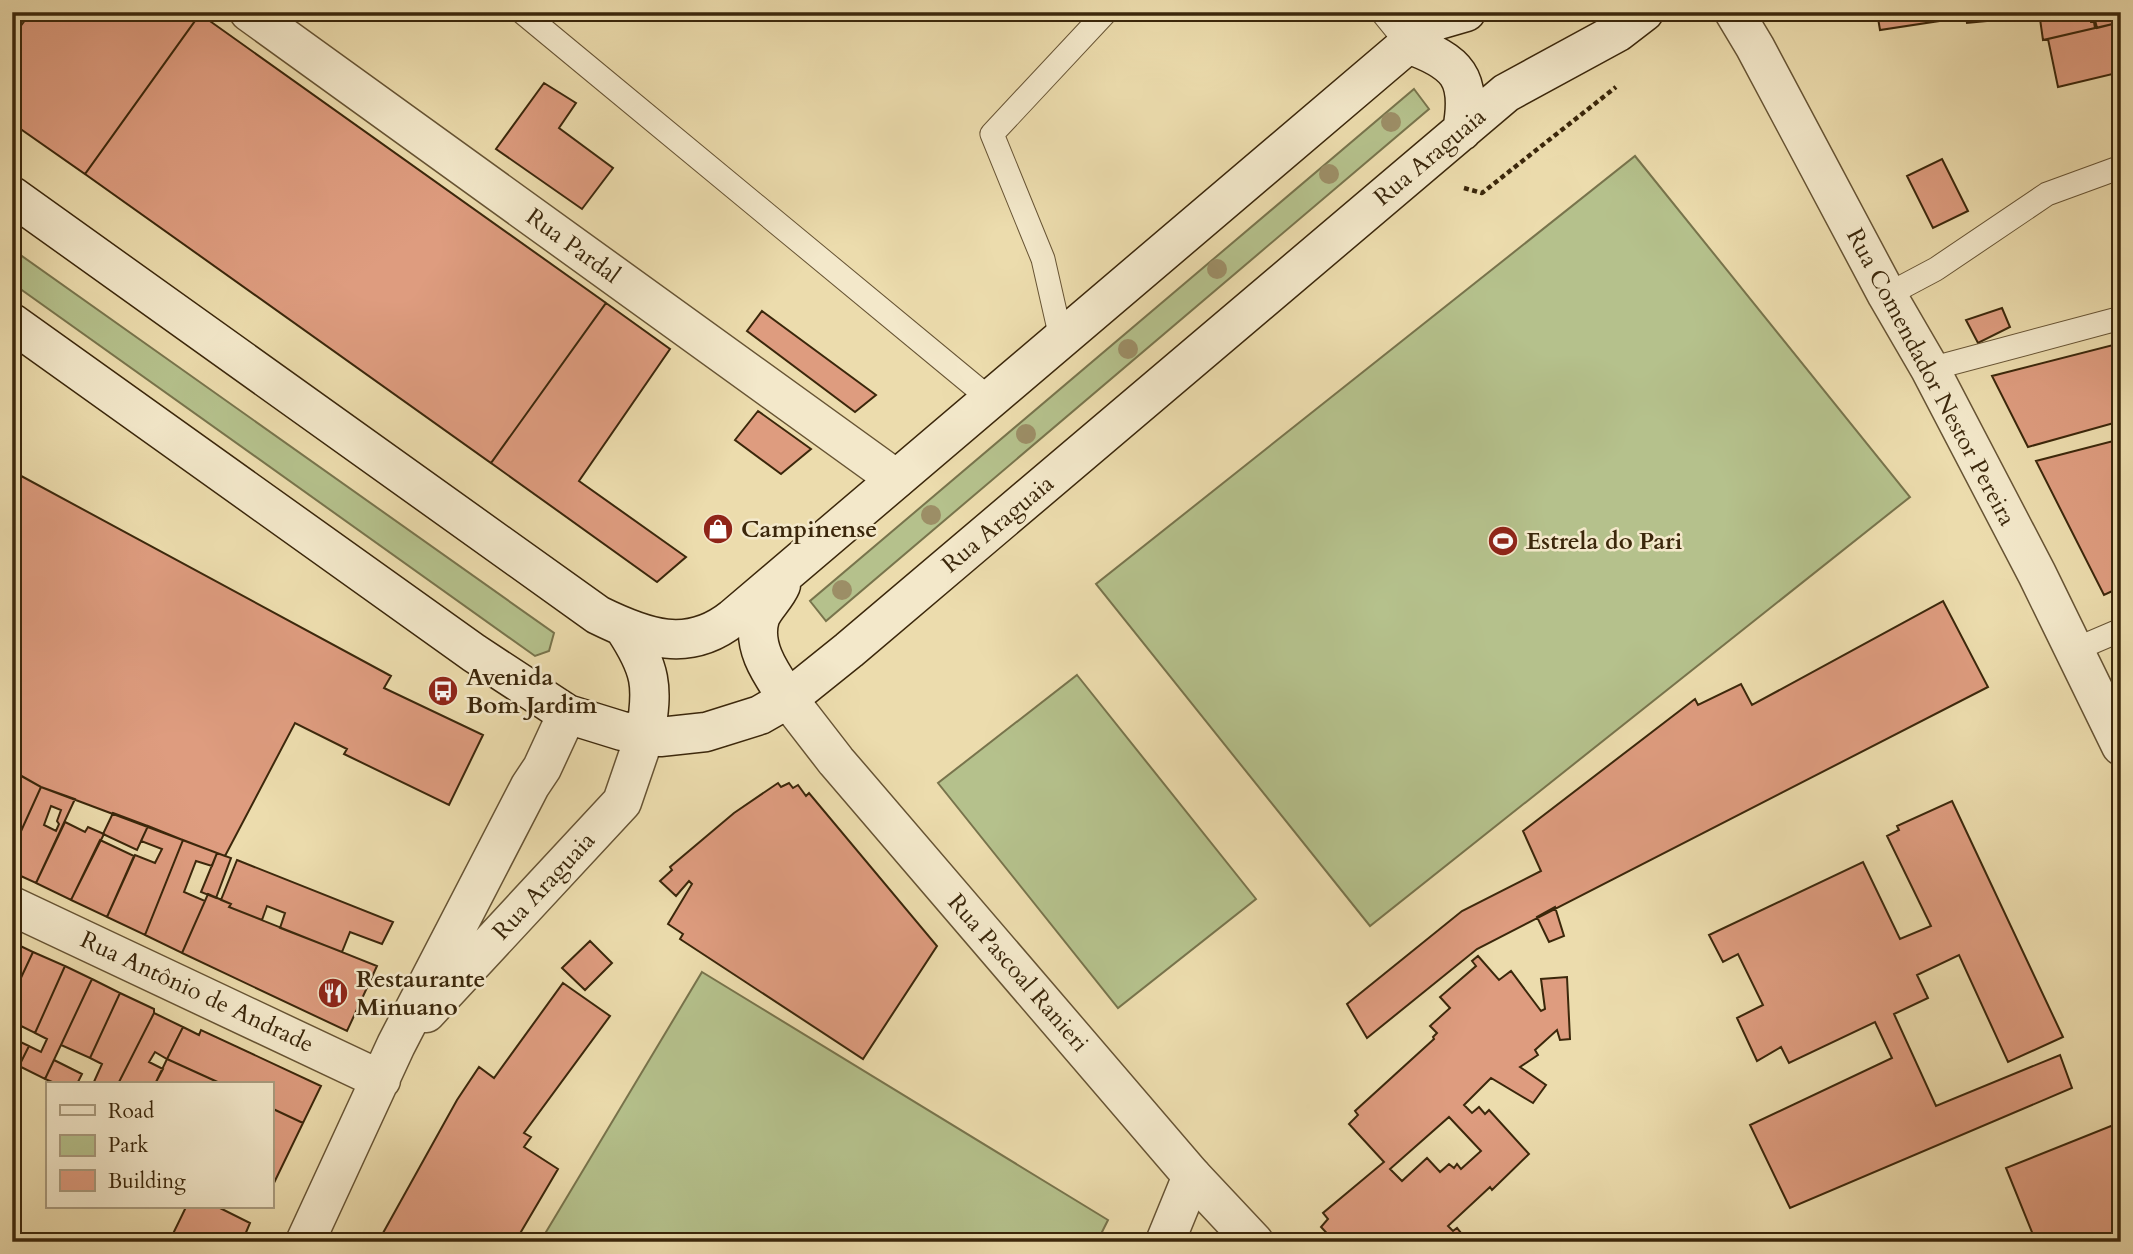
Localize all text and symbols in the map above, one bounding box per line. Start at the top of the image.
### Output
street label: Rua Araguaia [1367,100,1494,214]
street label: Rua Pardal [519,201,627,291]
street label: Rua Comendador Nestor Pereira [1838,222,2024,532]
street label: Rua Araguaia [935,467,1062,581]
shop icon: Campinense [701,512,735,546]
place label: Campinense [741,513,877,546]
sports icon: Estrela do Pari [1486,524,1520,558]
place label: Estrela do Pari [1526,525,1683,558]
place label: Avenida Bom Jardim [466,661,598,722]
bus stop icon: Avenida Bom Jardim [426,674,460,708]
street label: Rua Araguaia [485,824,603,947]
street label: Rua Pascoal Ranieri [940,887,1096,1059]
street label: Rua Antônio de Andrade [75,923,319,1061]
place label: Restaurante Minuano [356,963,485,1024]
restaurant icon: Restaurante Minuano [316,976,350,1010]
legend [46,1082,273,1208]
text: Road [108,1097,154,1126]
text: Park [108,1131,149,1160]
text: Building [108,1167,186,1196]

